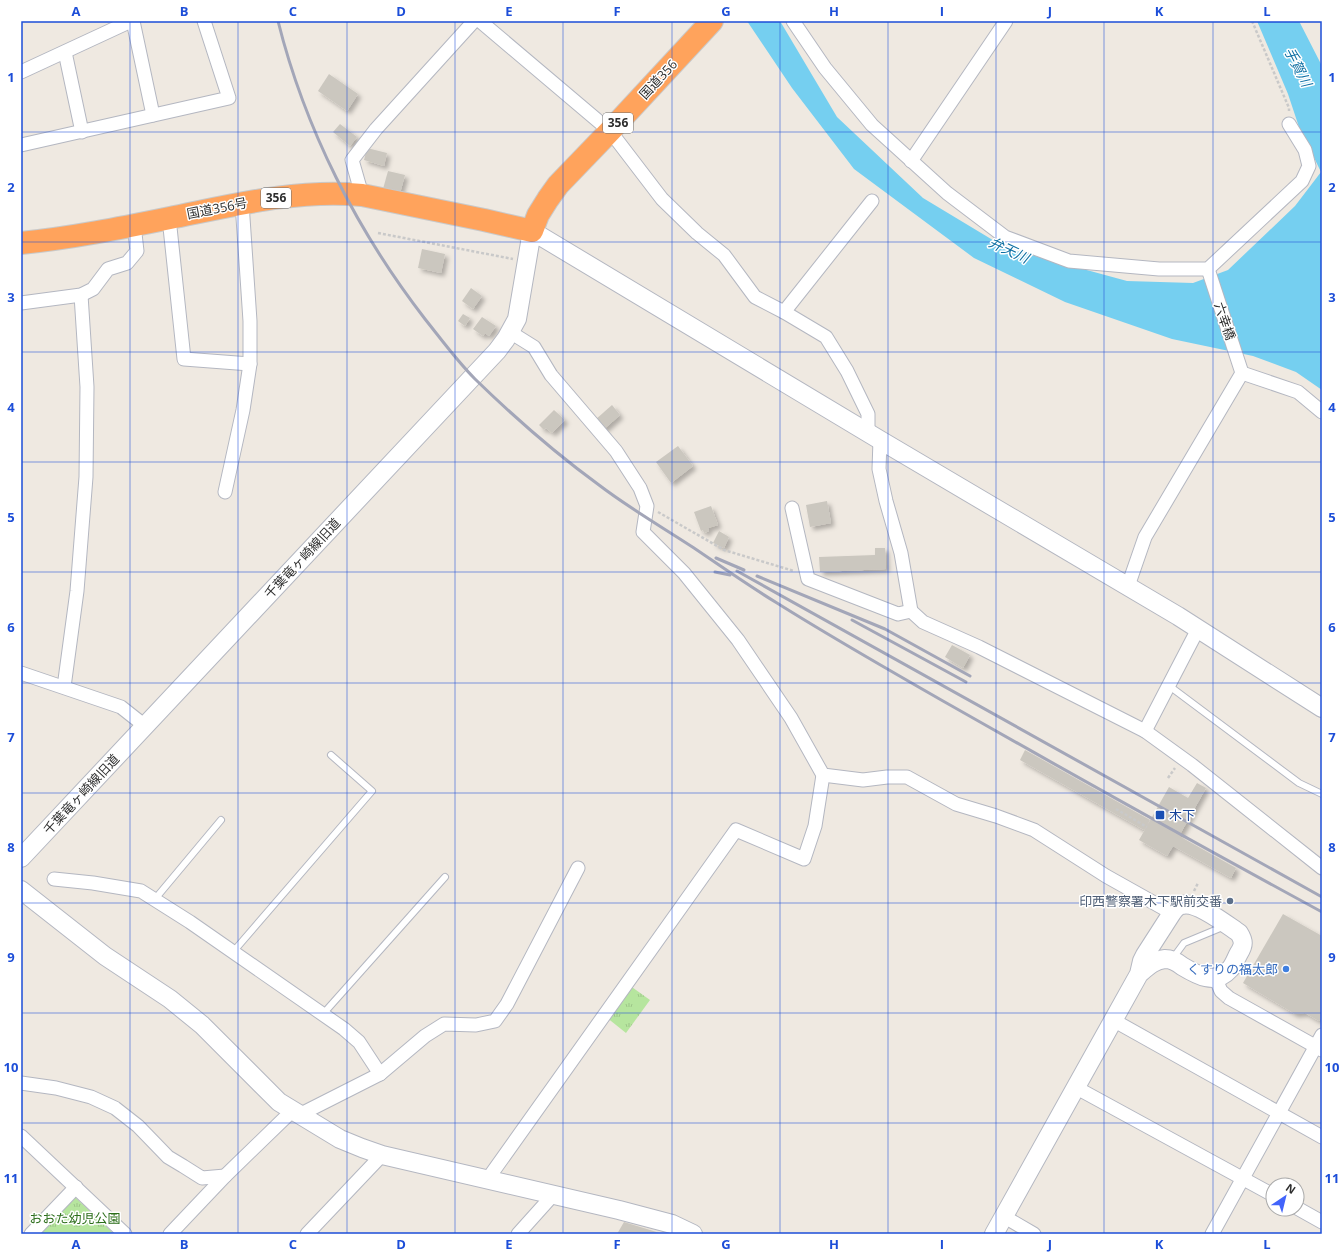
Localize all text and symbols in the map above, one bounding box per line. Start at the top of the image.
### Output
text: A [72,2,81,20]
text: B [180,2,189,20]
text: C [289,2,297,20]
text: D [396,2,406,20]
text: E [505,2,513,20]
text: F [613,2,621,20]
text: G [721,2,731,20]
text: H [829,2,839,20]
text: I [940,2,944,20]
text: J [1047,2,1052,20]
text: K [1155,2,1164,20]
text: L [1263,2,1271,20]
water label: 手賀川 [1280,44,1317,92]
street label: 国道356 [635,55,681,103]
text: 1 [7,68,15,86]
text: 1 [1328,68,1336,86]
road number: 356 [603,113,633,133]
text: 2 [7,178,15,196]
text: 2 [1328,178,1336,196]
road number: 356 [261,188,291,208]
street label: 国道356号 [185,193,249,223]
water label: 弁天川 [986,232,1034,268]
text: 3 [7,288,15,306]
text: 3 [1328,288,1336,306]
street label: 六幸橋 [1210,300,1240,342]
text: 4 [7,398,15,416]
text: 4 [1328,398,1336,416]
text: 5 [7,508,15,526]
text: 5 [1328,508,1336,526]
street label: 千葉竜ヶ崎線旧道 [260,514,344,602]
text: 6 [7,618,15,636]
text: 6 [1328,618,1336,636]
text: 7 [7,728,15,746]
text: 7 [1328,728,1336,746]
street label: 千葉竜ヶ崎線旧道 [39,750,123,838]
place label: 木下 [1169,806,1195,824]
marker: 木下 [1154,809,1166,821]
text: 8 [7,838,15,856]
text: 8 [1328,838,1336,856]
place label: 印西警察署木下駅前交番 [1079,892,1222,910]
marker: 印西警察署木下駅前交番 [1225,896,1235,906]
text: 9 [7,948,15,966]
text: 9 [1328,948,1336,966]
place label: くすりの福太郎 [1187,960,1278,978]
marker: くすりの福太郎 [1281,964,1291,974]
text: 10 [4,1058,18,1076]
text: 10 [1325,1058,1339,1076]
text: 11 [4,1169,18,1187]
text: 11 [1325,1169,1339,1187]
north arrow [1265,1177,1305,1217]
text: N [1283,1180,1299,1197]
park label: おおた幼児公園 [29,1209,121,1227]
text: A [72,1235,81,1253]
text: B [180,1235,189,1253]
text: C [289,1235,297,1253]
text: D [396,1235,406,1253]
text: E [505,1235,513,1253]
text: F [613,1235,621,1253]
text: G [721,1235,731,1253]
text: H [829,1235,839,1253]
text: I [940,1235,944,1253]
text: J [1047,1235,1052,1253]
text: K [1155,1235,1164,1253]
text: L [1263,1235,1271,1253]

